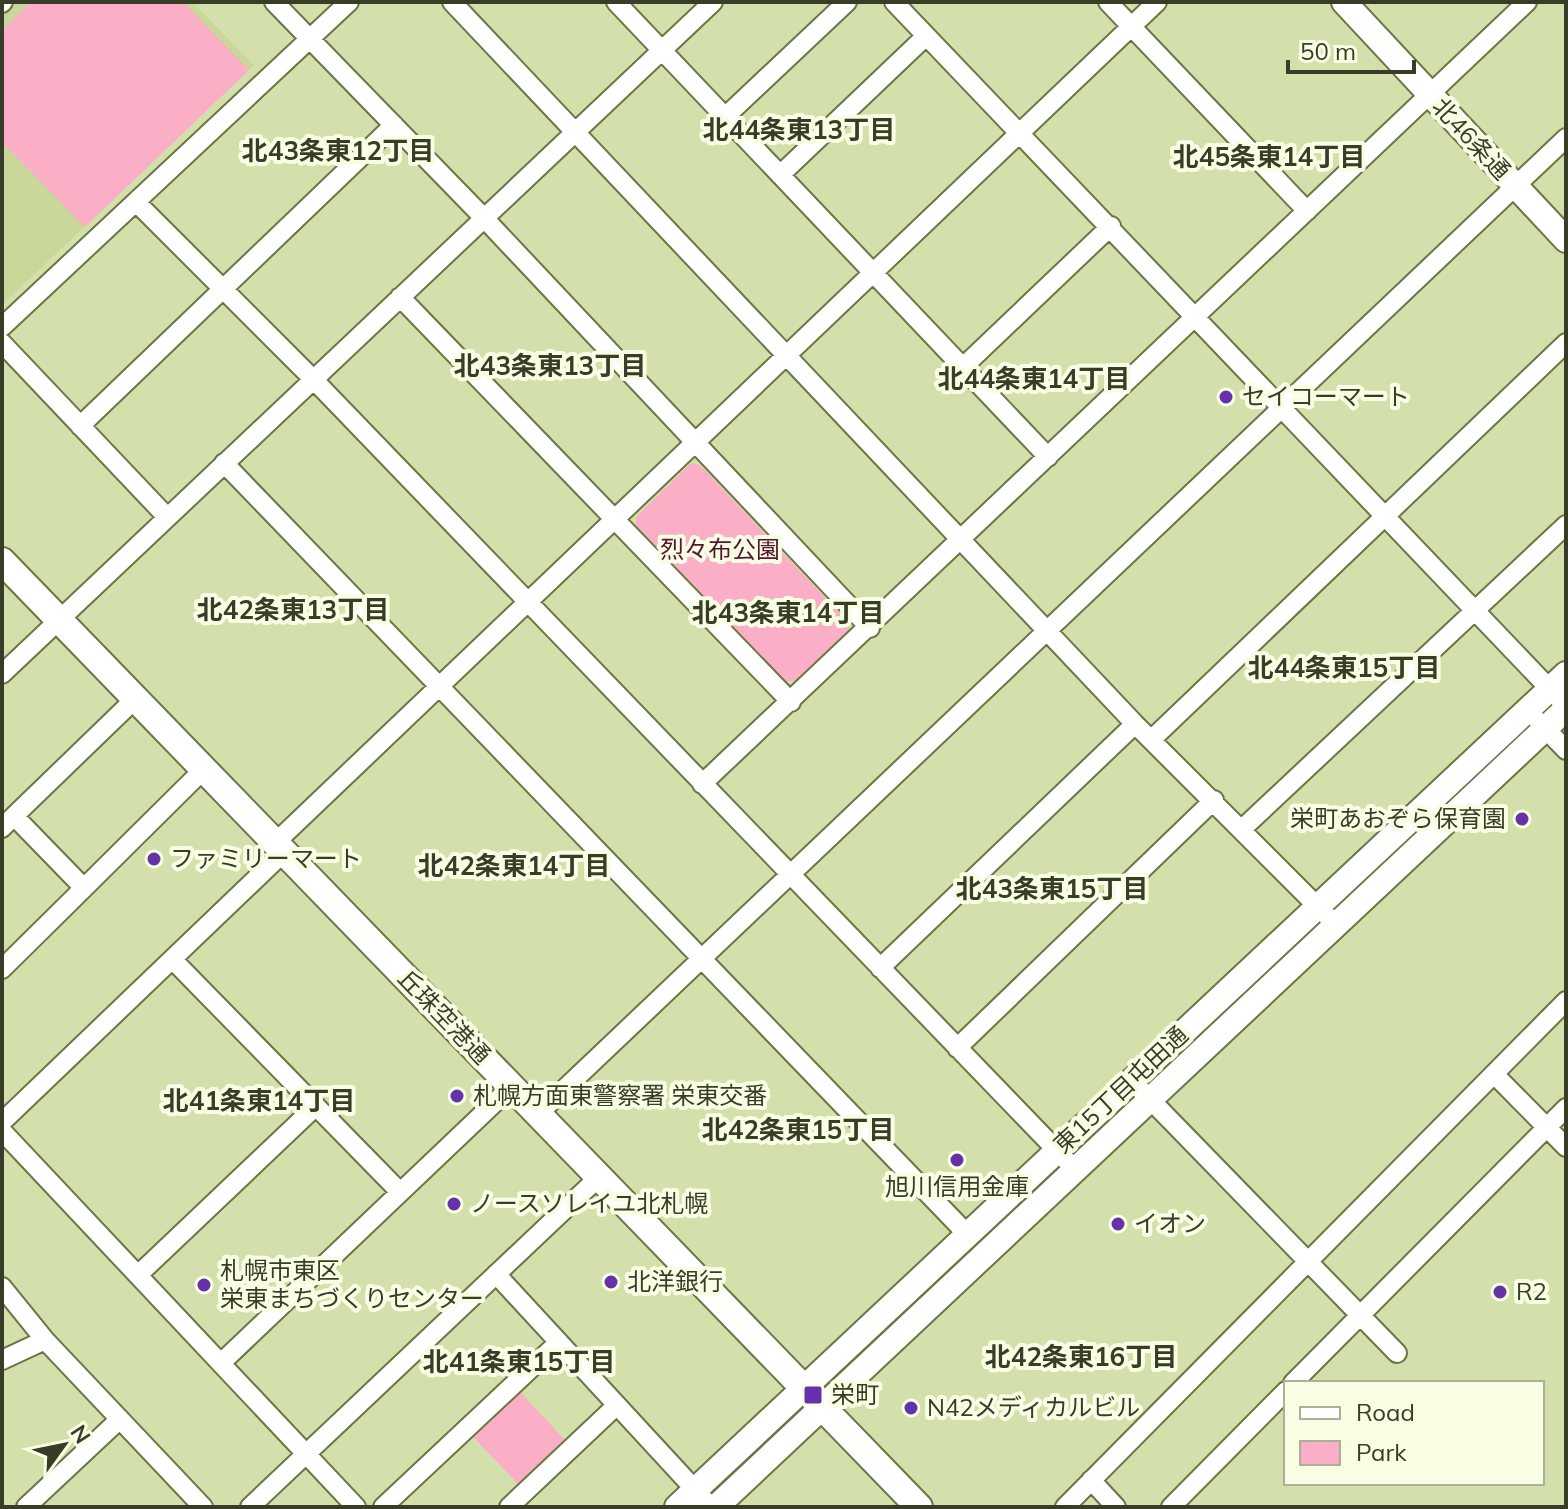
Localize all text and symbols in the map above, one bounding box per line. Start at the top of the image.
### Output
scale bar [1288,24,1414,74]
text: 50 m [1300,36,1356,66]
street label: 北46条通 [1426,91,1517,185]
district label: 北44条東13丁目 [703,113,895,146]
district label: 北43条東12丁目 [242,134,434,167]
district label: 北45条東14丁目 [1173,140,1365,173]
district label: 北43条東13丁目 [454,349,646,382]
district label: 北44条東14丁目 [938,362,1130,395]
place label: セイコーマート [1242,381,1410,411]
marker: セイコーマート [1217,388,1235,406]
park label: 烈々布公園 [660,534,780,564]
district label: 北42条東13丁目 [197,593,389,626]
district label: 北43条東14丁目 [692,596,884,629]
district label: 北44条東15丁目 [1248,651,1440,684]
place label: 栄町あおぞら保育園 [1290,803,1506,833]
marker: 栄町あおぞら保育園 [1513,810,1531,828]
place label: ファミリーマート [170,843,362,873]
district label: 北42条東14丁目 [418,849,610,882]
marker: ファミリーマート [145,850,163,868]
district label: 北43条東15丁目 [956,872,1148,905]
street label: 丘珠空港通 [392,963,497,1070]
street label: 東15丁目屯田通 [1047,1019,1194,1159]
place label: 札幌方面東警察署 栄東交番 [473,1080,767,1110]
district label: 北41条東14丁目 [163,1084,355,1117]
marker: 札幌方面東警察署 栄東交番 [448,1087,466,1105]
district label: 北42条東15丁目 [702,1113,894,1146]
marker: 旭川信用金庫 [948,1151,966,1169]
place label: 旭川信用金庫 [885,1171,1029,1201]
place label: ノースソレイユ北札幌 [470,1188,708,1218]
marker: ノースソレイユ北札幌 [445,1195,463,1213]
place label: イオン [1134,1208,1206,1238]
marker: イオン [1109,1215,1127,1233]
place label: 札幌市東区 栄東まちづくりセンター [220,1255,484,1313]
place label: 北洋銀行 [627,1266,723,1296]
marker: 北洋銀行 [602,1273,620,1291]
marker: 札幌市東区 栄東まちづくりセンター [195,1276,213,1294]
place label: R2 [1516,1276,1547,1306]
marker: R2 [1491,1283,1509,1301]
district label: 北42条東16丁目 [985,1340,1177,1373]
district label: 北41条東15丁目 [423,1345,615,1378]
place label: 栄町 [831,1379,879,1409]
legend [1284,1381,1544,1485]
marker: 栄町 [802,1384,824,1406]
place label: N42メディカルビル [927,1392,1140,1422]
text: Road [1356,1397,1415,1427]
marker: N42メディカルビル [902,1399,920,1417]
north arrow [24,1405,104,1485]
text: N [65,1420,97,1449]
text: Park [1356,1437,1407,1467]

